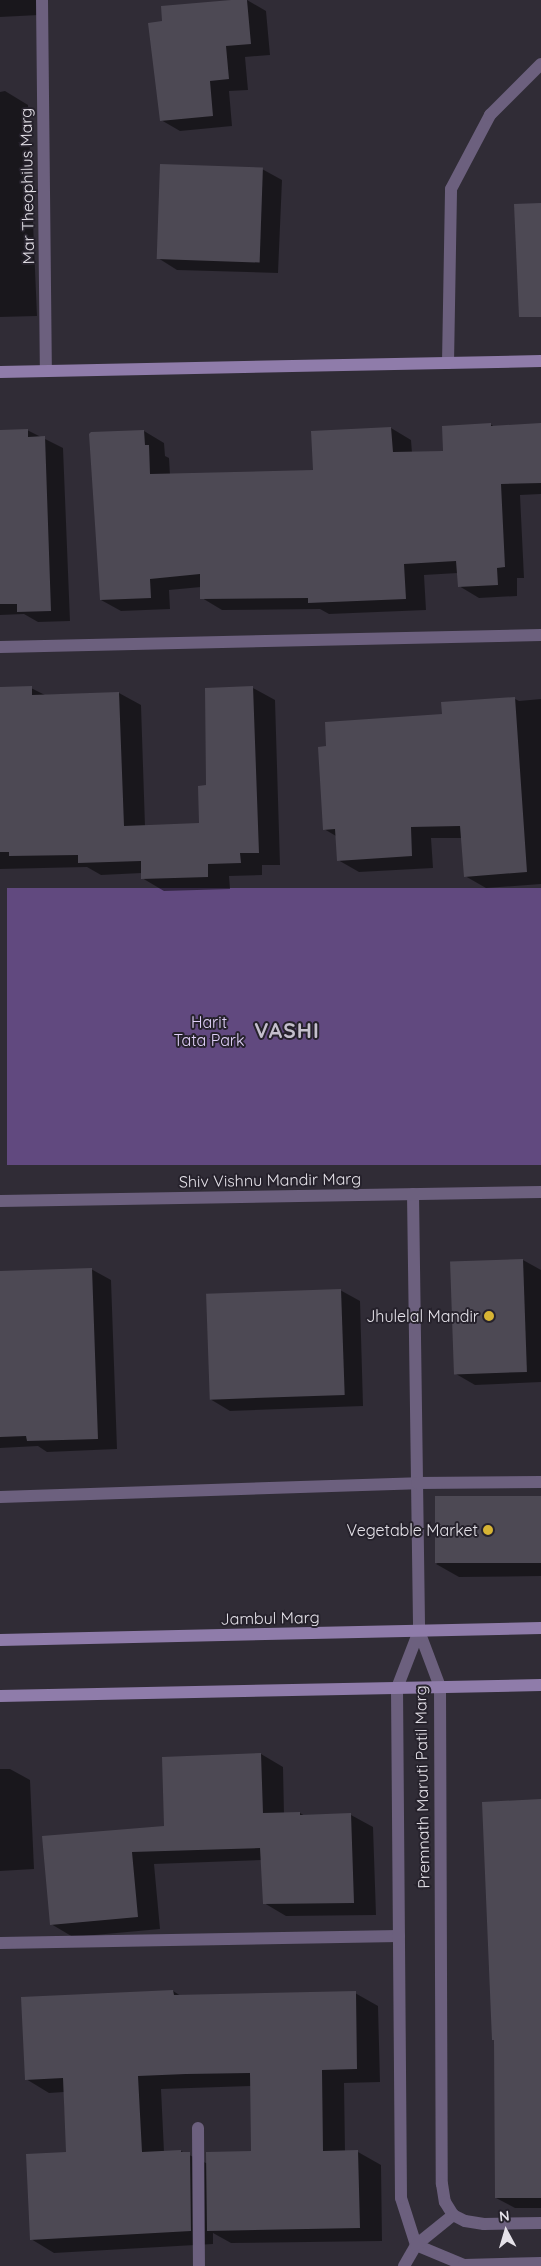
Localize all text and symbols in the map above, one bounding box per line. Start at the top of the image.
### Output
street label: Mar Theophilus Marg [16,108,38,264]
park label: Harit Tata Park [173,1012,245,1050]
district label: VASHI [254,1017,320,1043]
street label: Shiv Vishnu Mandir Marg [179,1169,361,1191]
place label: Jhulelal Mandir [366,1306,479,1326]
marker: Jhulelal Mandir [483,1310,495,1322]
place label: Vegetable Market [347,1520,478,1540]
marker: Vegetable Market [482,1524,494,1536]
street label: Jambul Marg [220,1608,320,1628]
street label: Premnath Maruti Patil Marg [411,1685,433,1889]
north arrow [481,2206,531,2256]
text: N [498,2207,510,2226]

